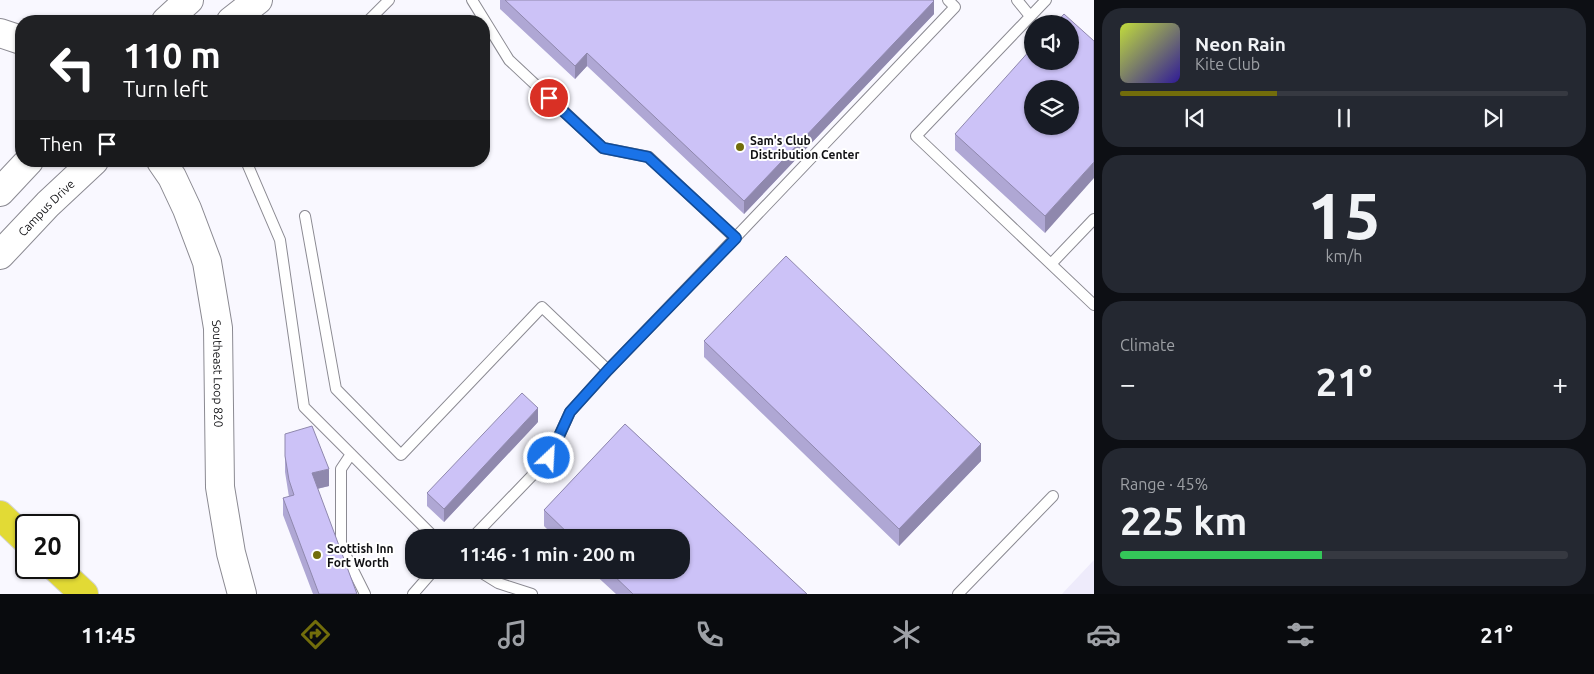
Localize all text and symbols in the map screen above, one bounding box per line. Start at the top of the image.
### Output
map controls [1024,15,1079,135]
button: sound [1024,15,1079,70]
text: Neon Rain [1195,33,1286,55]
icon: left [40,35,105,100]
text: 110 m [123,35,221,75]
text: Kite Club [1195,55,1260,73]
text: Turn left [123,76,208,101]
pin [528,77,570,119]
button: layers [1024,80,1079,135]
icon: arrive [535,84,563,112]
icon: previous [1181,104,1209,132]
icon: pause [1330,104,1358,132]
icon: next [1479,104,1507,132]
icon: arrive [93,130,121,158]
text: Then [40,133,83,155]
place label: Sam's Club Distribution Center [750,134,859,161]
marker: Sam's Club Distribution Center [734,141,746,153]
street label: Campus Drive [15,177,77,238]
text: 15 [1307,178,1381,251]
text: km/h [1326,247,1362,265]
street label: Southeast Loop 820 [210,319,226,428]
text: Climate [1120,336,1175,354]
text: 21° [1316,361,1372,403]
text: − [1120,368,1136,399]
text: + [1552,368,1568,399]
position arrow [522,431,574,483]
text: Range · 45% [1120,475,1208,493]
text: 225 km [1120,500,1247,542]
speed limit sign: 20 [15,514,80,579]
place label: Scottish Inn Fort Worth [327,542,394,569]
text: 11:46 · 1 min · 200 m [460,543,635,565]
marker: Scottish Inn Fort Worth [311,549,323,561]
icon: directions [298,617,333,652]
icon: music [495,617,530,652]
icon: phone [692,617,727,652]
icon: climate [889,617,924,652]
icon: car [1086,617,1121,652]
icon: filters [1283,617,1318,652]
text: 11:45 [81,622,136,647]
text: 21° [1480,622,1513,647]

